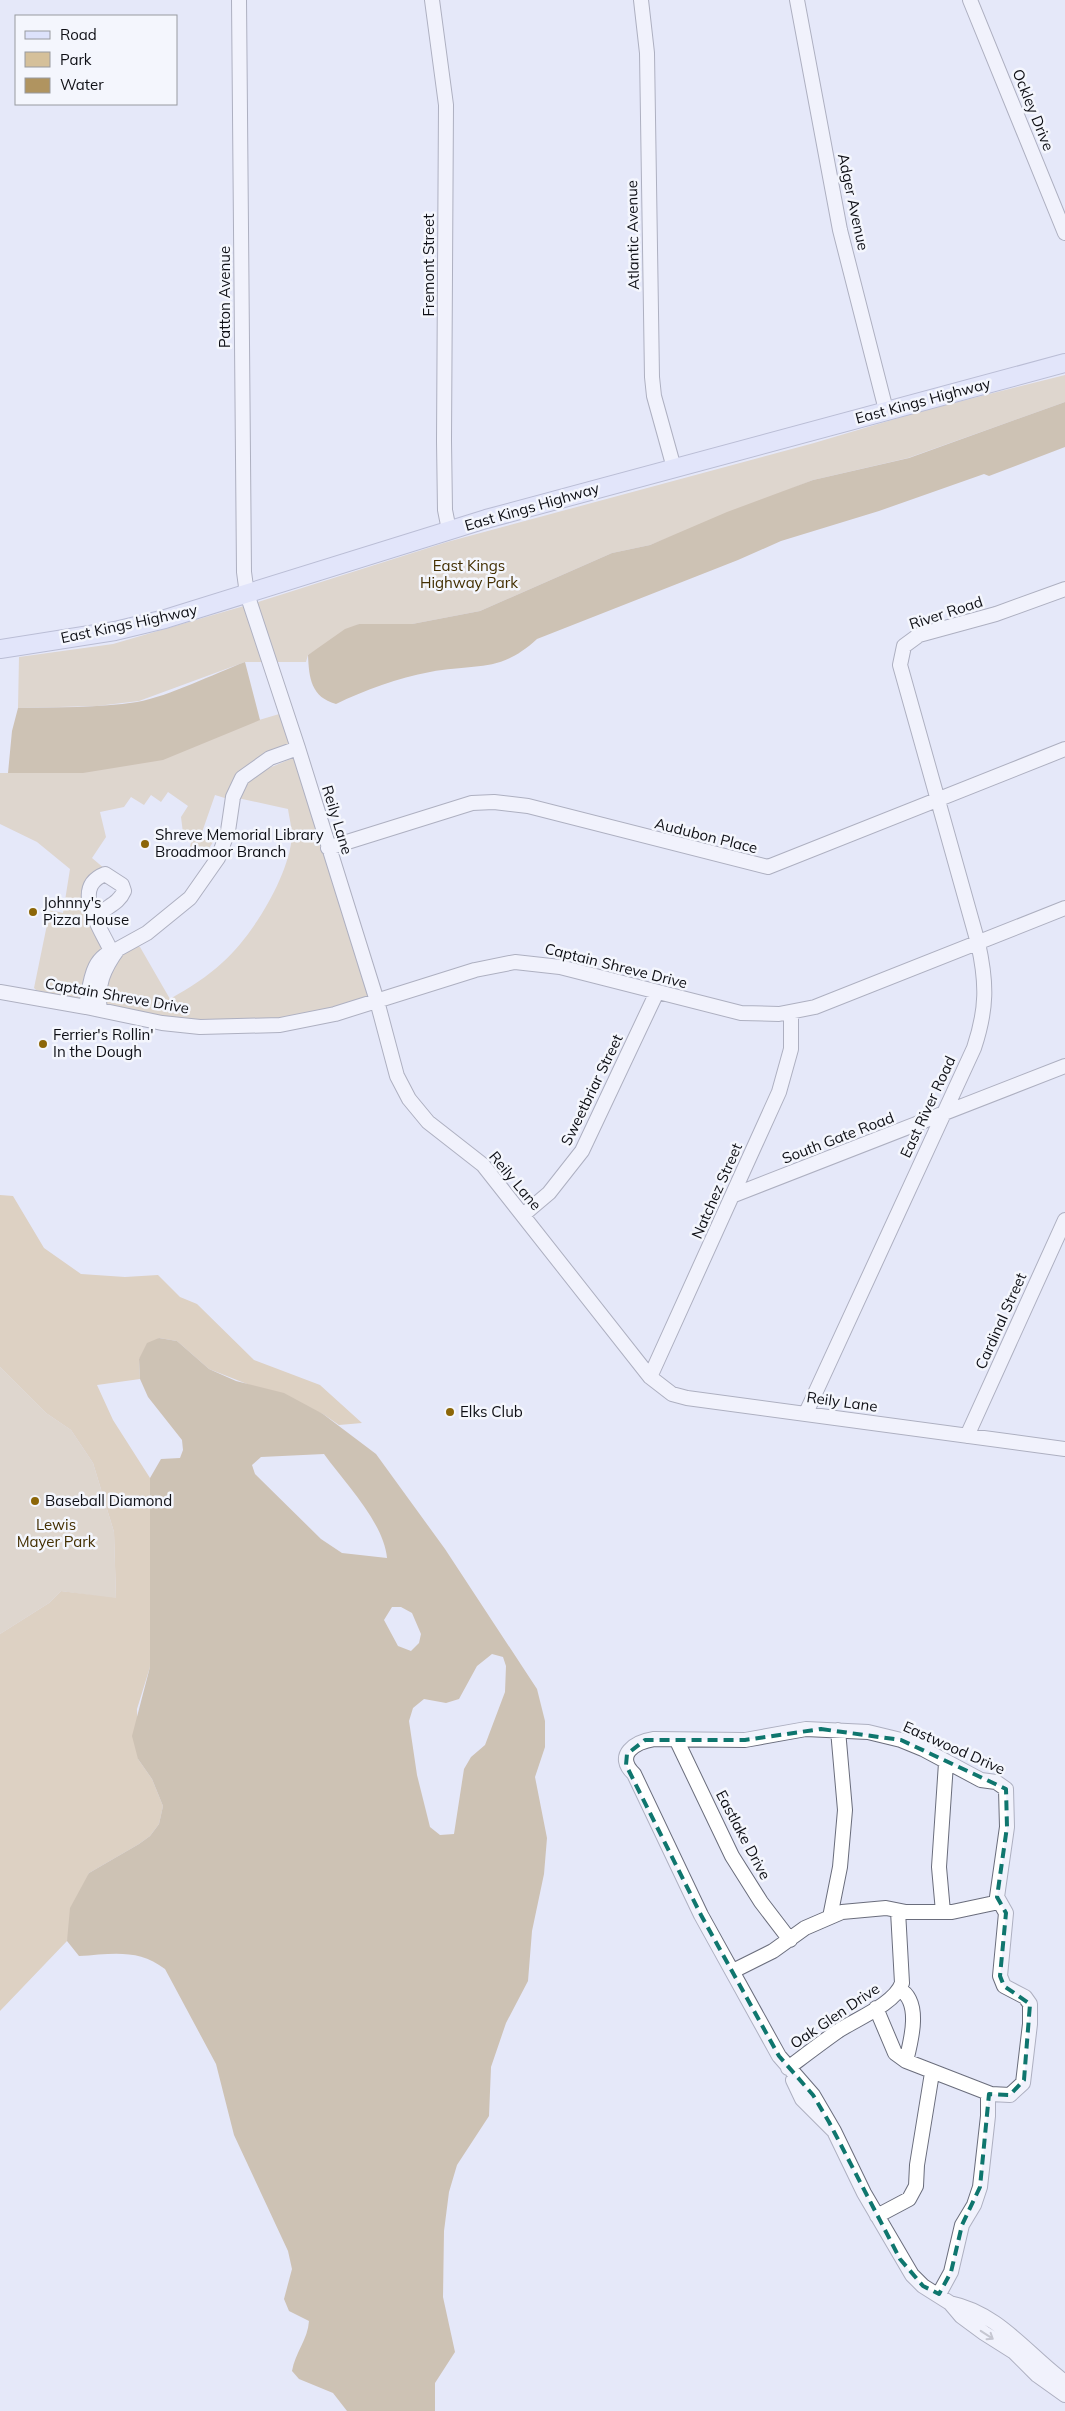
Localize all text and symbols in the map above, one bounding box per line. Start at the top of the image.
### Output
legend [15,15,178,105]
text: Road [60,25,97,44]
text: Park [60,50,92,69]
street label: Ockley Drive [1008,66,1058,153]
text: Water [60,75,104,94]
street label: Adger Avenue [834,152,873,252]
street label: Atlantic Avenue [622,180,643,290]
street label: Fremont Street [419,214,438,316]
street label: Patton Avenue [215,246,234,348]
street label: East Kings Highway [853,373,993,428]
street label: East Kings Highway [462,478,601,535]
park label: East Kings Highway Park [420,556,518,592]
street label: River Road [907,592,985,633]
street label: East Kings Highway [59,600,199,647]
street label: Reily Lane [318,783,357,857]
street label: Audubon Place [653,814,760,857]
place label: Shreve Memorial Library Broadmoor Branch [155,825,324,861]
marker: Shreve Memorial Library Broadmoor Branch [139,838,151,850]
place label: Johnny's Pizza House [43,893,129,929]
marker: Johnny's Pizza House [27,906,39,918]
street label: Captain Shreve Drive [543,939,689,992]
street label: Captain Shreve Drive [43,973,191,1018]
place label: Ferrier's Rollin' In the Dough [53,1025,154,1061]
street label: Sweetbriar Street [556,1031,627,1149]
marker: Ferrier's Rollin' In the Dough [37,1038,49,1050]
street label: East River Road [896,1053,959,1161]
street label: South Gate Road [779,1107,897,1168]
street label: Natchez Street [687,1140,746,1242]
street label: Reily Lane [485,1147,546,1214]
street label: Cardinal Street [971,1270,1030,1372]
street label: Reily Lane [805,1387,879,1416]
place label: Elks Club [460,1402,523,1421]
marker: Elks Club [444,1406,456,1418]
place label: Baseball Diamond [45,1491,172,1510]
marker: Baseball Diamond [29,1495,41,1507]
park label: Lewis Mayer Park [17,1515,96,1551]
street label: Eastwood Drive [900,1717,1008,1779]
street label: Eastlake Drive [712,1787,775,1883]
street label: Oak Glen Drive [786,1979,883,2053]
one-way arrow [979,2330,993,2340]

